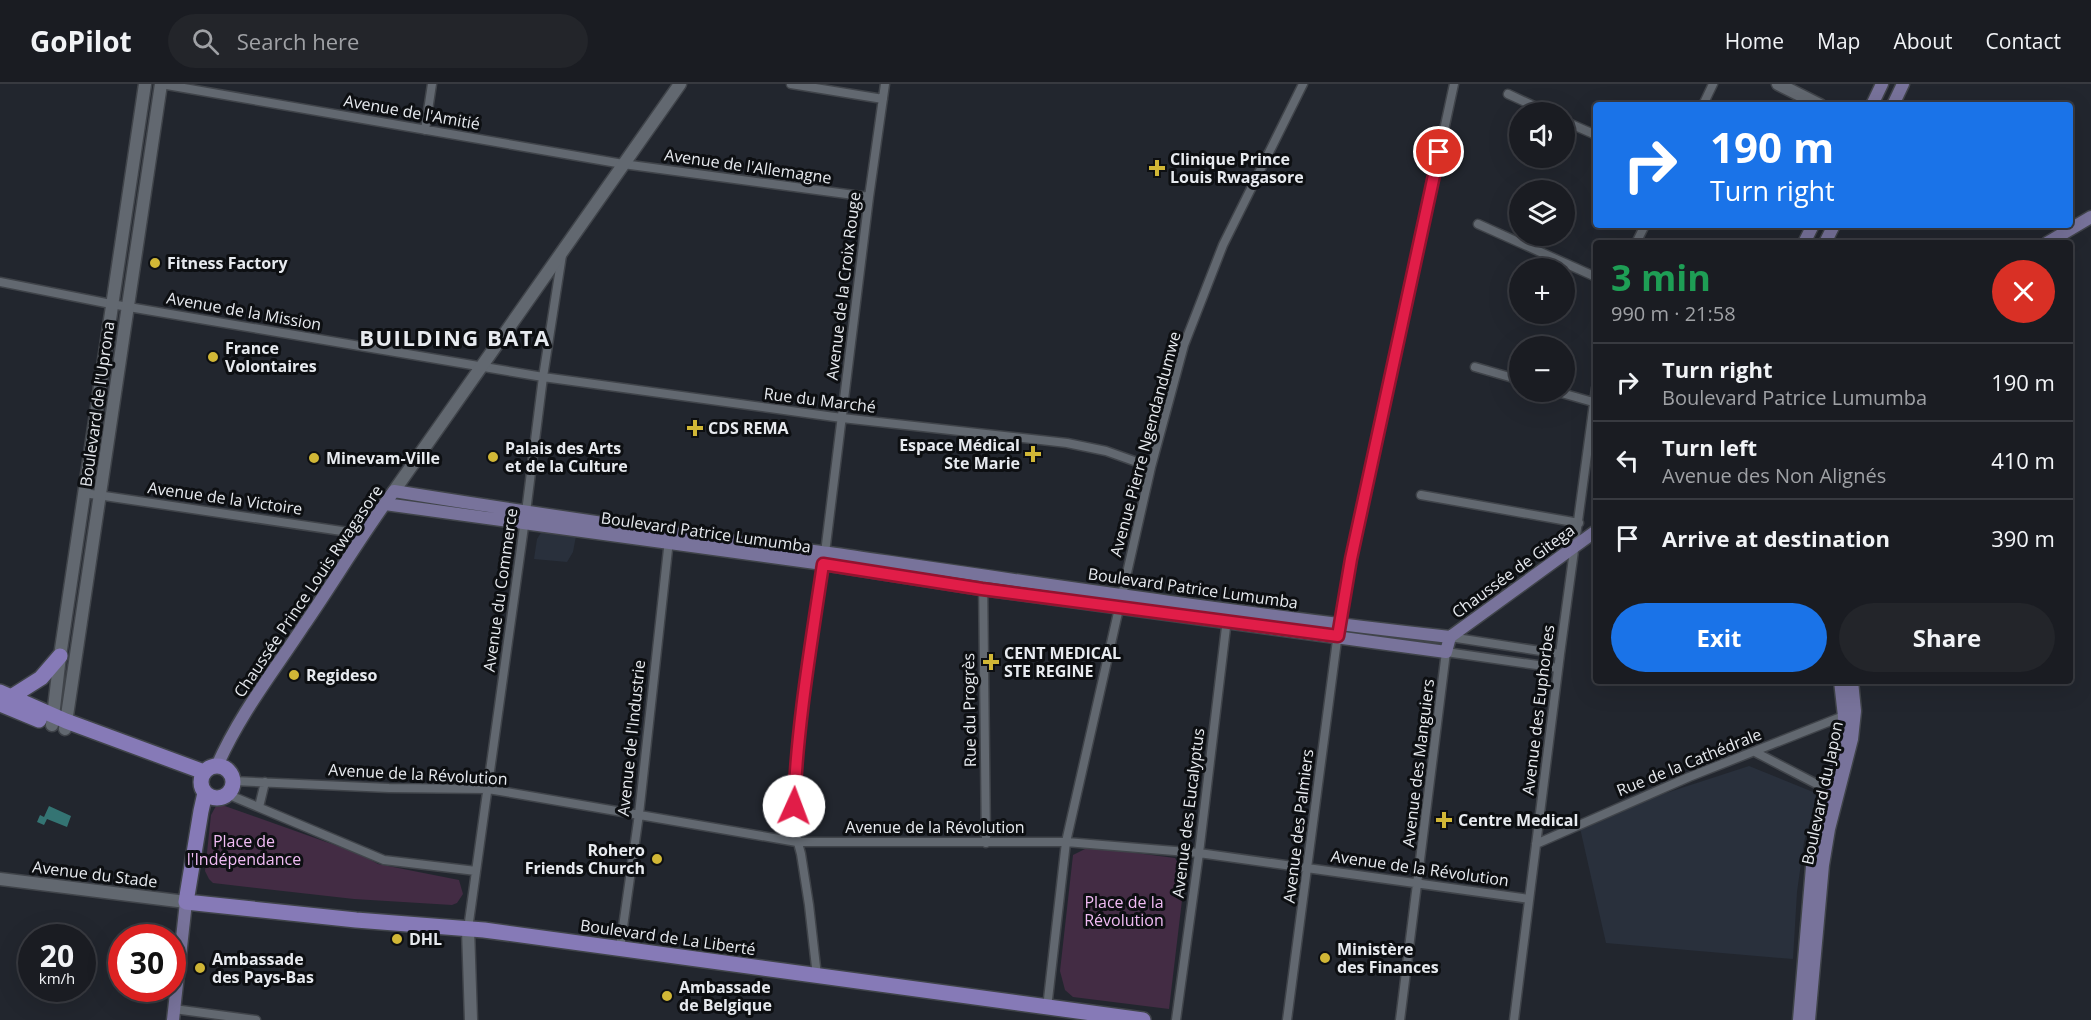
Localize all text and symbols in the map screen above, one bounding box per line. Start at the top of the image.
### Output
search box [168,14,588,68]
text: GoPilot [30,22,132,60]
icon: search [189,25,222,58]
text: Search here [237,26,359,56]
text: Home [1725,27,1784,55]
text: Map [1817,27,1860,55]
text: About [1893,27,1953,55]
text: Contact [1986,27,2061,55]
street label: Avenue de l'Amitié [342,89,482,135]
map controls [1509,102,1575,402]
button: sound [1509,102,1575,168]
text: 190 m [1710,118,1834,175]
pin [1413,126,1464,177]
icon: right [1611,126,1689,204]
icon: arrive [1422,135,1455,168]
street label: Avenue de l'Allemagne [663,143,833,189]
place label: Clinique Prince Louis Rwagasore [1170,148,1304,188]
marker: Clinique Prince Louis Rwagasore [1148,159,1166,177]
text: Turn right [1710,172,1835,209]
button: layers [1509,180,1575,246]
street label: Avenue de la Croix Rouge [821,191,865,381]
place label: Fitness Factory [167,252,288,274]
text: 3 min [1611,253,1711,302]
marker: Fitness Factory [148,256,162,270]
button: + [1509,258,1575,324]
button: close [1992,260,2055,323]
street label: Avenue de la Mission [165,287,323,335]
text: 990 m · 21:58 [1611,300,1736,327]
street label: Boulevard de l'Uprona [74,320,120,488]
district label: BUILDING BATA [359,322,551,352]
street label: Avenue Pierre Ngendandumwe [1104,329,1186,559]
button: − [1509,336,1575,402]
place label: France Volontaires [225,337,317,377]
marker: France Volontaires [206,350,220,364]
text: Turn right [1662,354,1773,384]
icon: right [1611,366,1644,399]
text: 190 m [1991,367,2055,397]
street label: Rue du Marché [763,382,877,418]
text: Boulevard Patrice Lumumba [1662,384,1927,411]
place label: CDS REMA [708,417,790,439]
marker: CDS REMA [686,419,704,437]
text: Turn left [1662,432,1757,462]
place label: Espace Médical Ste Marie [899,434,1020,474]
place label: Palais des Arts et de la Culture [505,437,628,477]
icon: left [1611,444,1644,477]
marker: Espace Médical Ste Marie [1024,445,1042,463]
text: 410 m [1991,445,2055,475]
place label: Minevam-Ville [326,447,440,469]
marker: Palais des Arts et de la Culture [486,450,500,464]
marker: Minevam-Ville [307,451,321,465]
text: Avenue des Non Alignés [1662,462,1886,489]
street label: Avenue de la Victoire [146,476,304,520]
street label: Chaussée Prince Louis Rwagasore [228,480,388,702]
street label: Boulevard Patrice Lumumba [599,506,813,558]
street label: Avenue du Commerce [478,507,522,673]
street label: Chaussée de Gitega [1447,519,1579,623]
icon: arrive [1611,522,1644,555]
text: Arrive at destination [1662,523,1890,553]
text: 390 m [1991,523,2055,553]
street label: Boulevard Patrice Lumumba [1086,562,1300,614]
button: Exit [1611,603,1827,672]
button: Share [1839,603,2055,672]
street label: Avenue des Euphorbes [1517,624,1559,796]
place label: CENT MEDICAL STE REGINE [1004,642,1121,682]
street label: Rue du Progrès [957,653,981,767]
marker: CENT MEDICAL STE REGINE [982,653,1000,671]
street label: Avenue de l'Industrie [612,659,650,817]
place label: Regideso [306,664,377,686]
marker: Regideso [287,668,301,682]
street label: Avenue des Manguiers [1397,678,1439,848]
street label: Boulevard du Japon [1796,719,1848,867]
street label: Rue de la Cathédrale [1613,723,1765,801]
street label: Avenue des Eucalyptus [1167,727,1209,899]
street label: Avenue des Palmiers [1278,748,1318,904]
street label: Avenue de la Révolution [328,758,508,790]
position arrow [762,774,826,838]
place label: Centre Medical [1458,809,1578,831]
marker: Centre Medical [1435,811,1453,829]
street label: Avenue de la Révolution [845,816,1025,838]
park label: Place de l'Indépendance [187,830,301,870]
place label: Rohero Friends Church [525,839,645,879]
street label: Avenue de la Révolution [1330,845,1510,891]
marker: Rohero Friends Church [650,852,664,866]
street label: Avenue du Stade [31,855,159,893]
park label: Place de la Révolution [1084,891,1164,931]
street label: Boulevard de La Liberté [579,914,757,960]
speed limit sign: 30 [108,924,186,1002]
place label: DHL [409,928,442,950]
marker: DHL [390,932,404,946]
text: 20 [40,935,74,976]
place label: Ministère des Finances [1337,938,1439,978]
place label: Ambassade des Pays-Bas [212,948,314,988]
marker: Ministère des Finances [1318,951,1332,965]
marker: Ambassade des Pays-Bas [193,961,207,975]
text: km/h [39,968,75,988]
place label: Ambassade de Belgique [679,976,772,1016]
marker: Ambassade de Belgique [660,989,674,1003]

